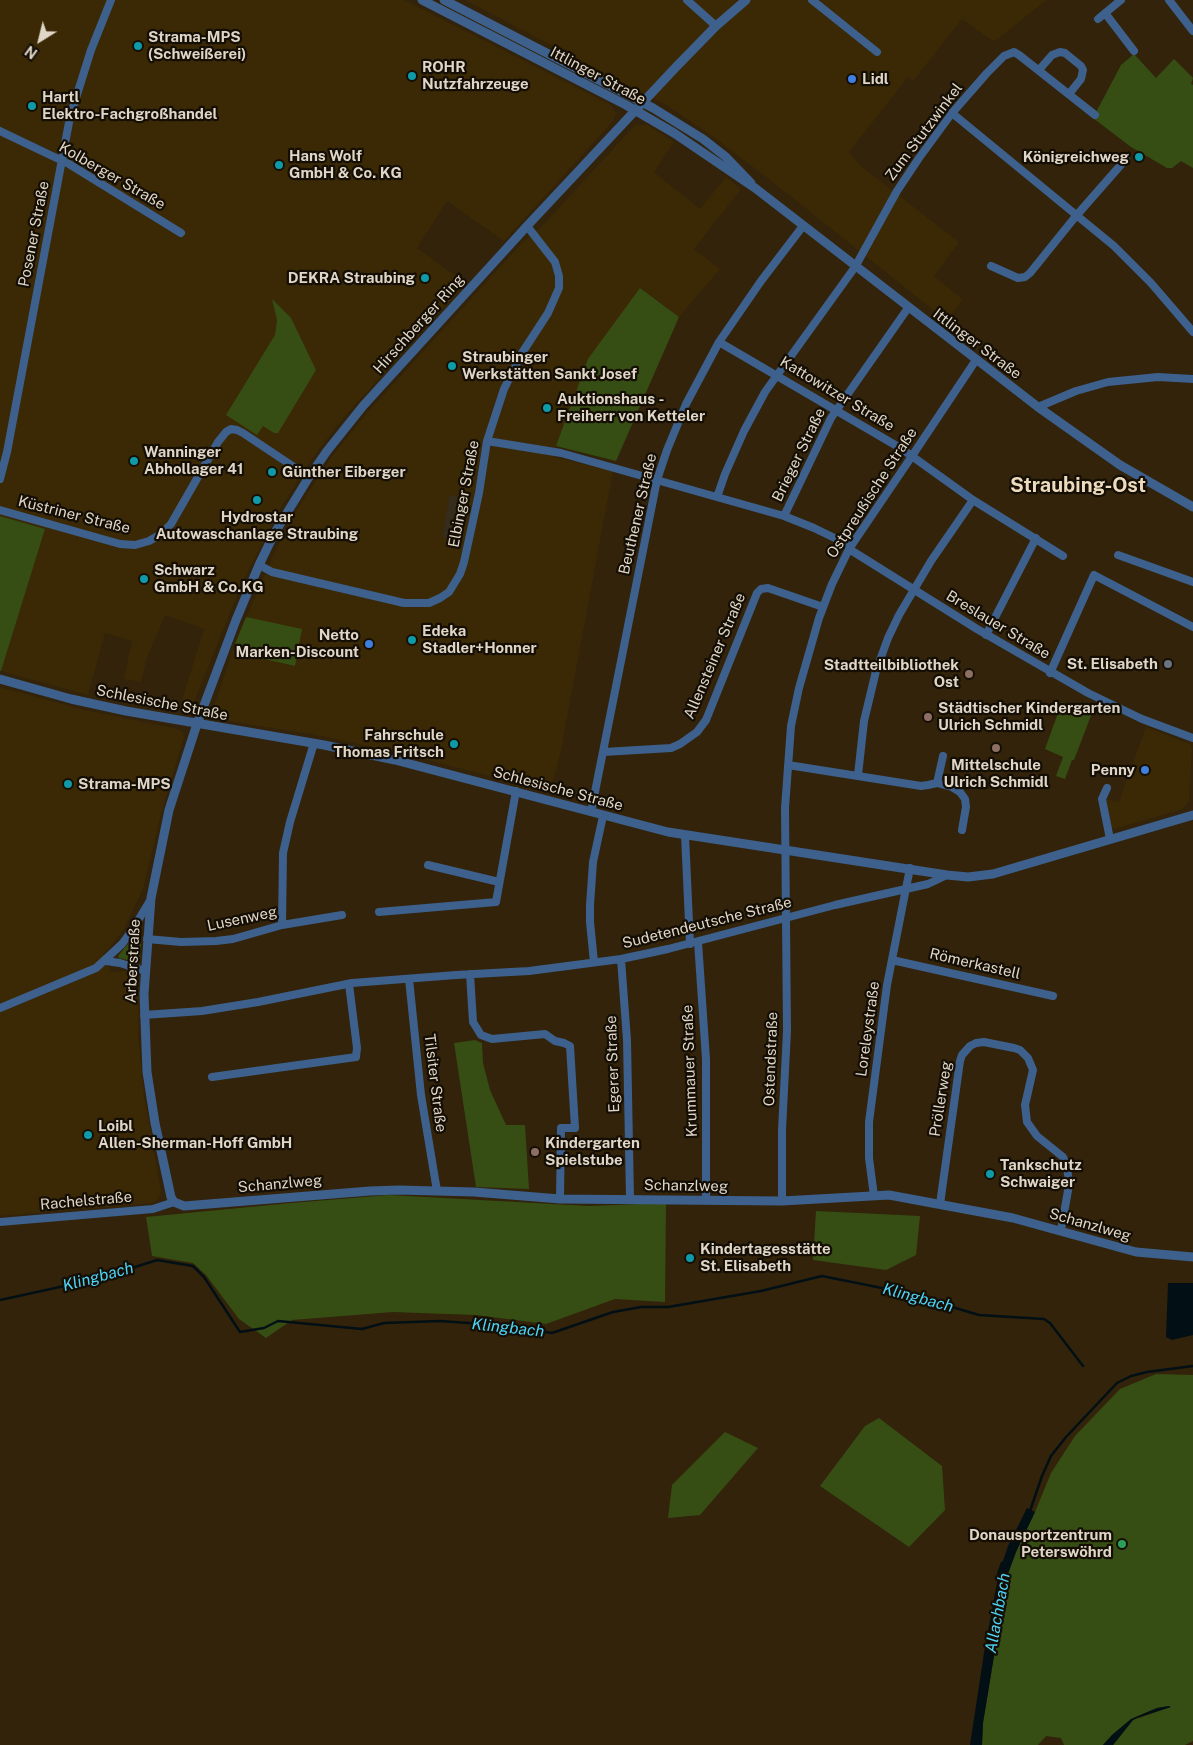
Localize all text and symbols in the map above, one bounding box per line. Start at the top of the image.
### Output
north arrow [15,15,65,65]
place label: Strama-MPS (Schweißerei) [148,28,246,63]
marker: Strama-MPS (Schweißerei) [132,40,144,52]
text: N [22,42,40,62]
street label: Ittlinger Straße [547,43,649,109]
place label: ROHR Nutzfahrzeuge [422,58,529,93]
marker: ROHR Nutzfahrzeuge [406,70,418,82]
place label: Lidl [862,70,889,88]
marker: Lidl [846,73,858,85]
street label: Zum Stutzwinkel [882,80,966,184]
place label: Hartl Elektro-Fachgroßhandel [42,88,218,123]
marker: Hartl Elektro-Fachgroßhandel [26,100,38,112]
street label: Kolberger Straße [56,138,168,214]
place label: Hans Wolf GmbH & Co. KG [289,147,402,182]
place label: Königreichweg [1023,148,1129,166]
marker: Königreichweg [1133,151,1145,163]
marker: Hans Wolf GmbH & Co. KG [273,159,285,171]
street label: Posener Straße [15,180,53,288]
place label: DEKRA Straubing [288,269,415,287]
street label: Hirschberger Ring [370,271,468,377]
marker: DEKRA Straubing [419,272,431,284]
street label: Ittlinger Straße [929,305,1025,383]
place label: Straubinger Werkstätten Sankt Josef [462,348,637,383]
street label: Kattowitzer Straße [776,353,898,435]
marker: Straubinger Werkstätten Sankt Josef [446,360,458,372]
place label: Auktionshaus - Freiherr von Ketteler [557,390,705,425]
marker: Auktionshaus - Freiherr von Ketteler [541,402,553,414]
street label: Brieger Straße [769,405,829,505]
street label: Ostpreußische Straße [823,424,921,562]
street label: Elbinger Straße [445,439,483,549]
place label: Wanninger Abhollager 41 [144,443,243,478]
street label: Beuthener Straße [615,452,661,576]
marker: Wanninger Abhollager 41 [128,455,140,467]
place label: Günther Eiberger [282,463,406,481]
marker: Günther Eiberger [266,466,278,478]
district label: Straubing-Ost [1010,474,1146,498]
street label: Küstriner Straße [16,492,132,538]
marker: Hydrostar Autowaschanlage Straubing [251,494,263,506]
place label: Hydrostar Autowaschanlage Straubing [156,508,358,543]
place label: Schwarz GmbH & Co.KG [154,561,264,596]
marker: Schwarz GmbH & Co.KG [138,573,150,585]
street label: Breslauer Straße [943,587,1053,663]
street label: Allensteiner Straße [680,590,750,722]
place label: Edeka Stadler+Honner [422,622,537,657]
place label: Netto Marken-Discount [236,626,359,661]
marker: Edeka Stadler+Honner [406,634,418,646]
marker: Netto Marken-Discount [363,638,375,650]
place label: St. Elisabeth [1067,655,1158,673]
place label: Stadtteilbibliothek Ost [824,656,959,691]
marker: St. Elisabeth [1162,658,1174,670]
marker: Stadtteilbibliothek Ost [963,668,975,680]
street label: Schlesische Straße [95,681,229,725]
place label: Städtischer Kindergarten Ulrich Schmidl [938,699,1120,734]
marker: Städtischer Kindergarten Ulrich Schmidl [922,711,934,723]
place label: Fahrschule Thomas Fritsch [334,726,444,761]
marker: Fahrschule Thomas Fritsch [448,738,460,750]
marker: Mittelschule Ulrich Schmidl [990,742,1002,754]
place label: Mittelschule Ulrich Schmidl [943,756,1049,791]
place label: Penny [1091,761,1135,779]
street label: Schlesische Straße [491,763,625,815]
marker: Penny [1139,764,1151,776]
place label: Strama-MPS [78,775,171,793]
marker: Strama-MPS [62,778,74,790]
street label: Sudetendeutsche Straße [620,893,794,953]
street label: Lusenweg [205,903,279,935]
street label: Arberstraße [122,918,144,1004]
street label: Römerkastell [928,945,1022,983]
street label: Loreleystraße [852,980,884,1078]
street label: Krummauer Straße [679,1004,701,1138]
street label: Ostendstraße [760,1011,782,1107]
street label: Egerer Straße [602,1015,624,1113]
street label: Tilsiter Straße [420,1033,450,1133]
street label: Pröllerweg [926,1060,956,1138]
place label: Loibl Allen-Sherman-Hoff GmbH [98,1117,292,1152]
marker: Loibl Allen-Sherman-Hoff GmbH [82,1129,94,1141]
place label: Kindergarten Spielstube [545,1134,640,1169]
marker: Kindergarten Spielstube [529,1146,541,1158]
place label: Tankschutz Schwaiger [1000,1156,1082,1191]
marker: Tankschutz Schwaiger [984,1168,996,1180]
street label: Schanzlweg [237,1171,323,1197]
street label: Schanzlweg [644,1176,728,1196]
street label: Rachelstraße [39,1188,133,1214]
street label: Schanzlweg [1047,1205,1133,1245]
place label: Kindertagesstätte St. Elisabeth [700,1240,831,1275]
marker: Kindertagesstätte St. Elisabeth [684,1252,696,1264]
water label: Klingbach [60,1258,136,1296]
water label: Klingbach [880,1279,956,1317]
water label: Klingbach [471,1315,545,1341]
place label: Donausportzentrum Peterswöhrd [969,1526,1112,1561]
marker: Donausportzentrum Peterswöhrd [1116,1538,1128,1550]
water label: Allachbach [982,1572,1014,1654]

